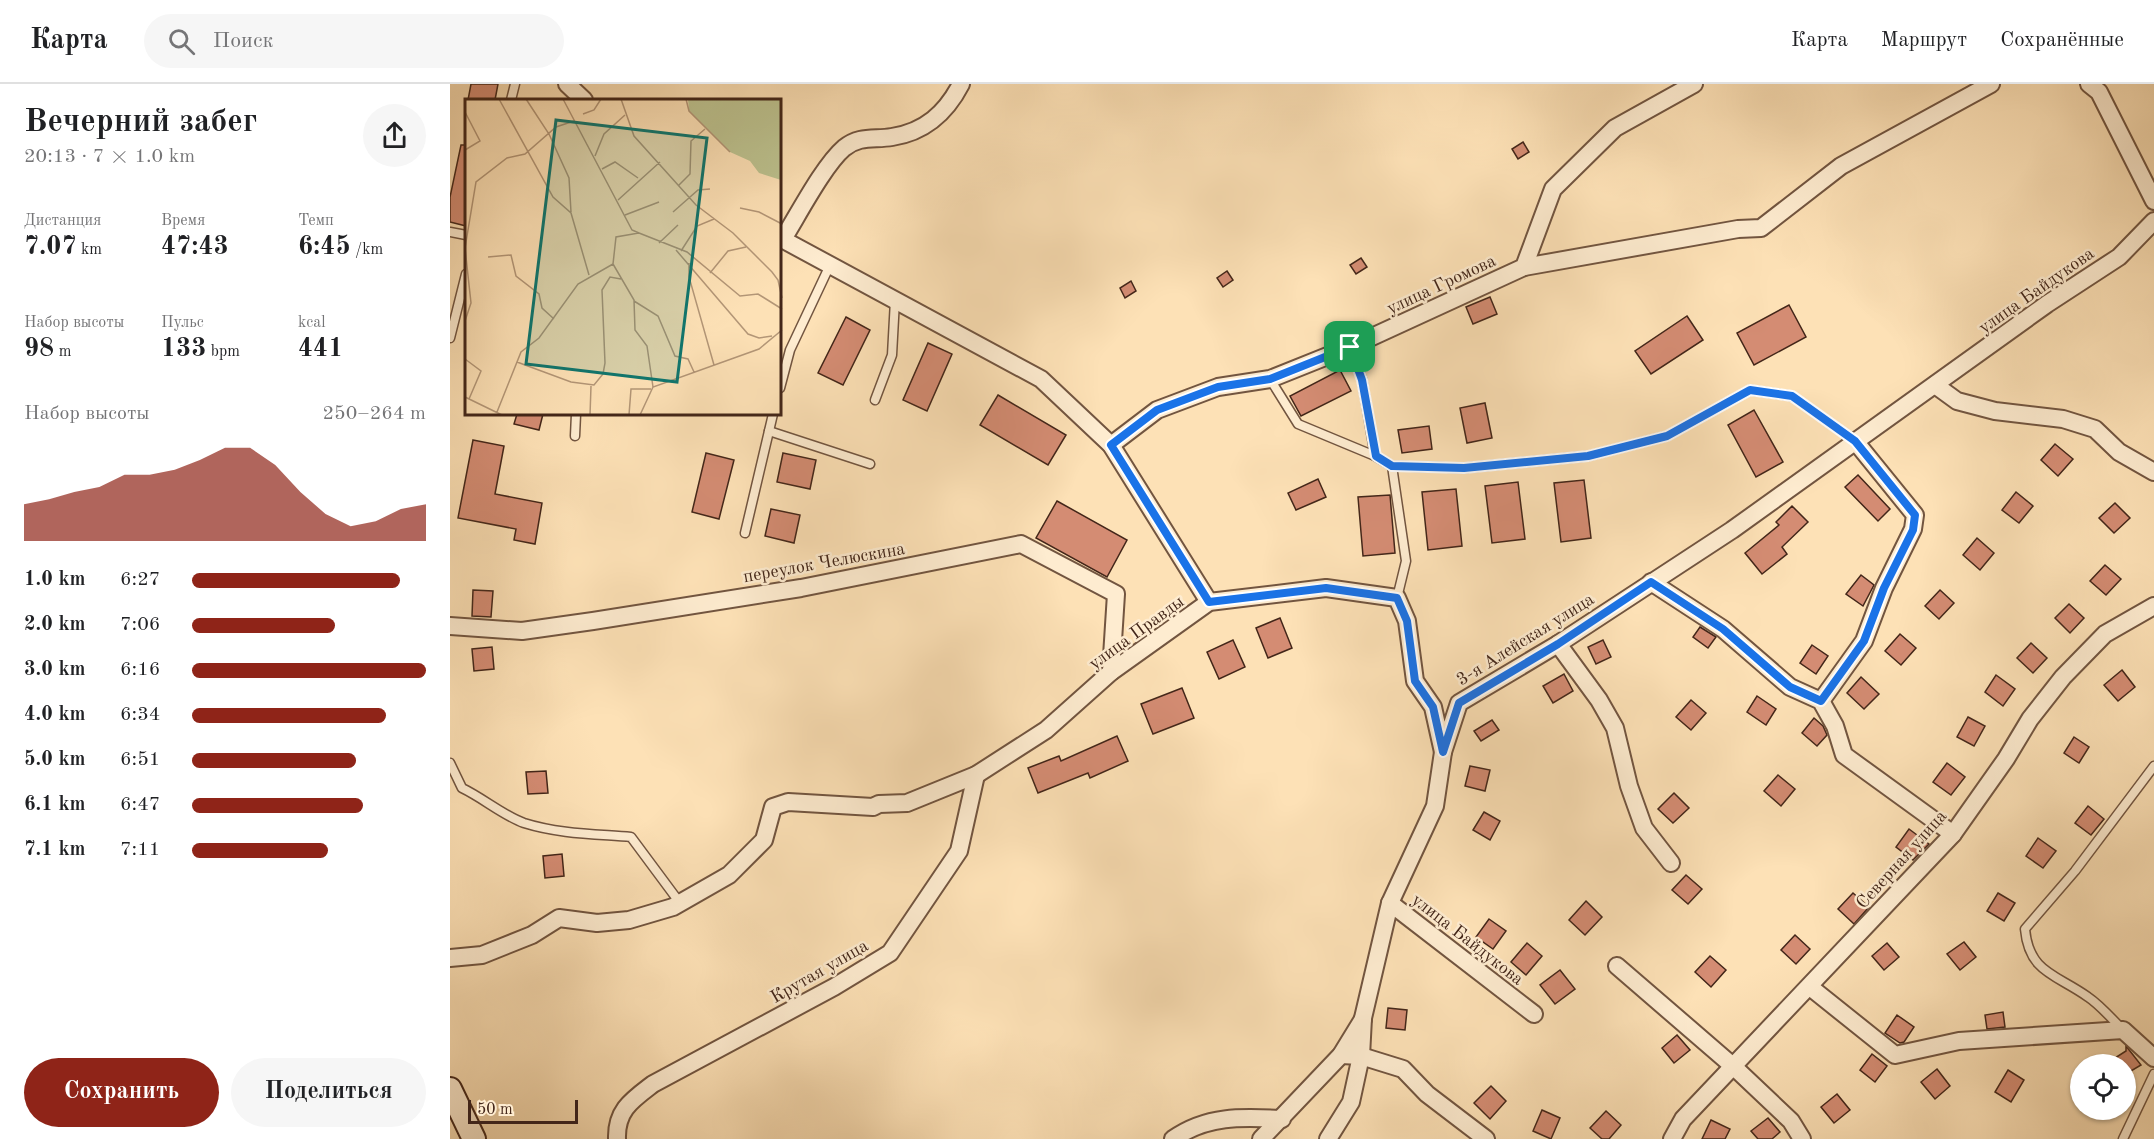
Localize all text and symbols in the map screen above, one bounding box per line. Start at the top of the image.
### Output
search box [144,14,564,68]
icon: search [165,25,198,58]
text: Карта [30,27,108,55]
text: Поиск [213,30,274,52]
text: Карта [1791,30,1848,51]
text: Маршрут [1881,30,1967,51]
text: Сохранённые [2000,30,2124,51]
inset map [465,99,782,416]
button: share [363,104,426,167]
text: Вечерний забег [24,106,257,139]
text: 20:13 · 7 × 1.0 km [24,147,195,167]
text: Дистанция [24,213,101,229]
text: Время [161,213,205,229]
text: Темп [298,213,334,229]
text: 7.07 [24,234,77,260]
text: 47:43 [161,234,229,260]
text: 6:45 [298,234,351,260]
text: km [77,242,102,258]
text: /km [351,242,383,258]
street label: улица Байдукова [1976,244,2098,337]
street label: улица Громова [1384,252,1499,318]
text: Набор высоты [24,315,124,331]
text: Пульс [161,315,204,331]
text: kcal [298,315,326,331]
pin [1324,321,1375,372]
icon: arrive [1333,330,1366,363]
text: 98 [24,336,54,362]
text: 133 [161,336,206,362]
text: 441 [298,336,343,362]
text: m [54,344,71,360]
text: bpm [206,344,240,360]
text: Набор высоты [24,404,150,424]
text: 250–264 m [323,404,426,424]
street label: переулок Челюскина [742,540,907,586]
text: 1.0 km [24,570,86,590]
text: 6:27 [120,570,160,590]
street label: 3-я Алейская улица [1454,590,1598,689]
street label: улица Правды [1086,592,1188,673]
text: 2.0 km [24,615,86,635]
text: 7:06 [120,615,160,635]
text: 3.0 km [24,660,86,680]
text: 6:16 [120,660,160,680]
text: 4.0 km [24,705,86,725]
text: 6:34 [120,705,160,725]
text: 5.0 km [24,750,86,770]
text: 6:51 [120,750,160,770]
text: 6.1 km [24,795,86,815]
text: 6:47 [120,795,160,815]
street label: Северная улица [1853,807,1951,912]
text: 7.1 km [24,840,86,860]
text: 7:11 [120,840,160,860]
street label: улица Байдукова [1408,891,1527,989]
street label: Крутая улица [768,937,871,1007]
map controls [2070,1054,2136,1120]
button: locate [2070,1054,2136,1120]
button: Сохранить [24,1058,219,1127]
button: Поделиться [231,1058,426,1127]
scale bar [468,1097,578,1124]
text: 50 m [477,1102,513,1118]

